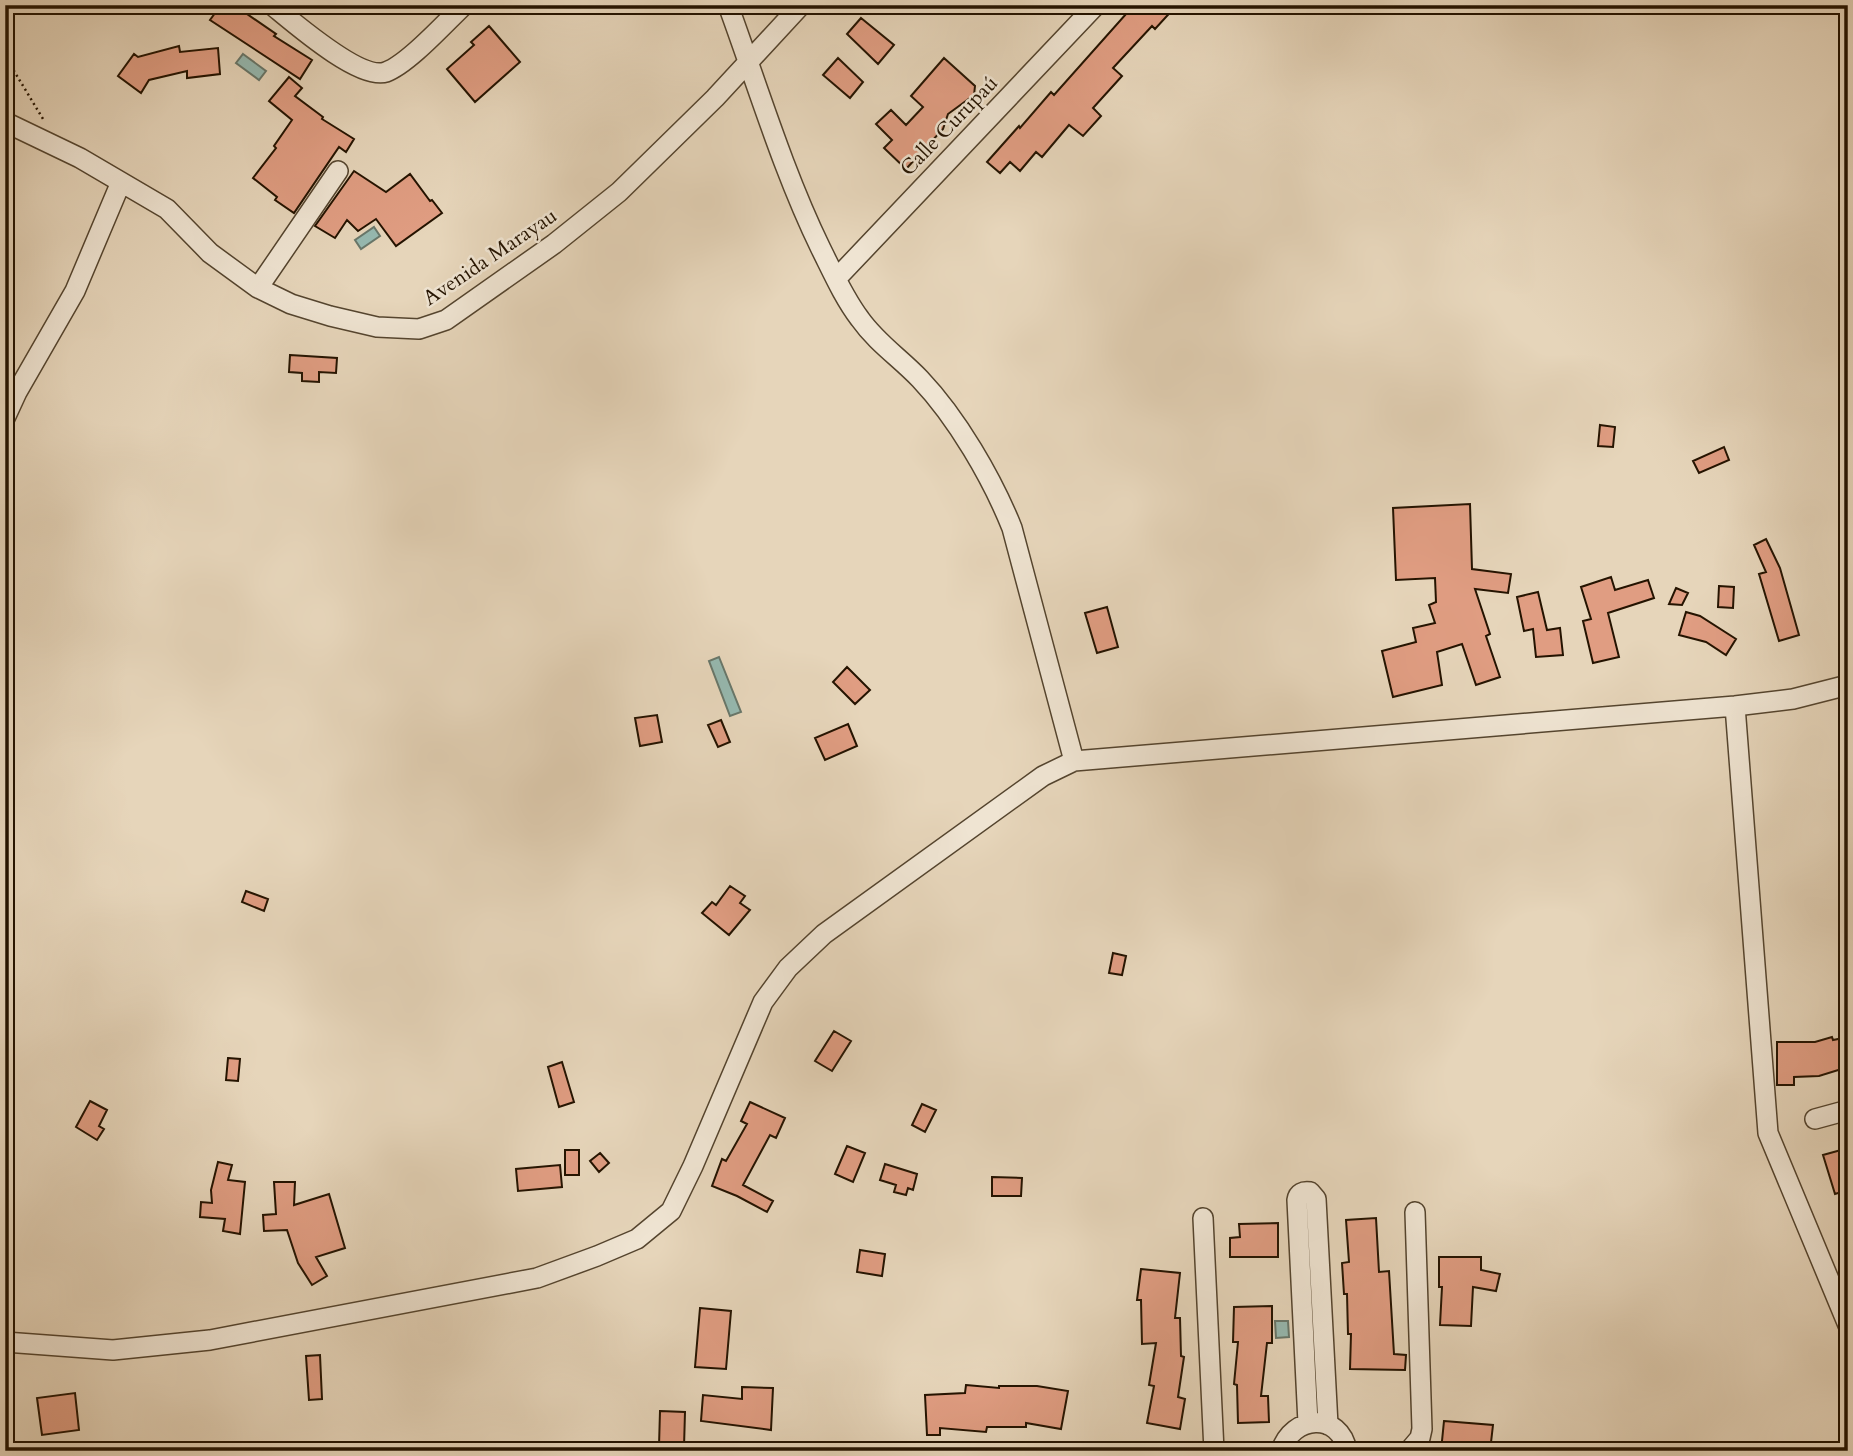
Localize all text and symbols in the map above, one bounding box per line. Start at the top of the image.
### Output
street label: Calle Curupaú [894,69,1004,183]
street label: Avenida Marayau [417,201,563,313]

